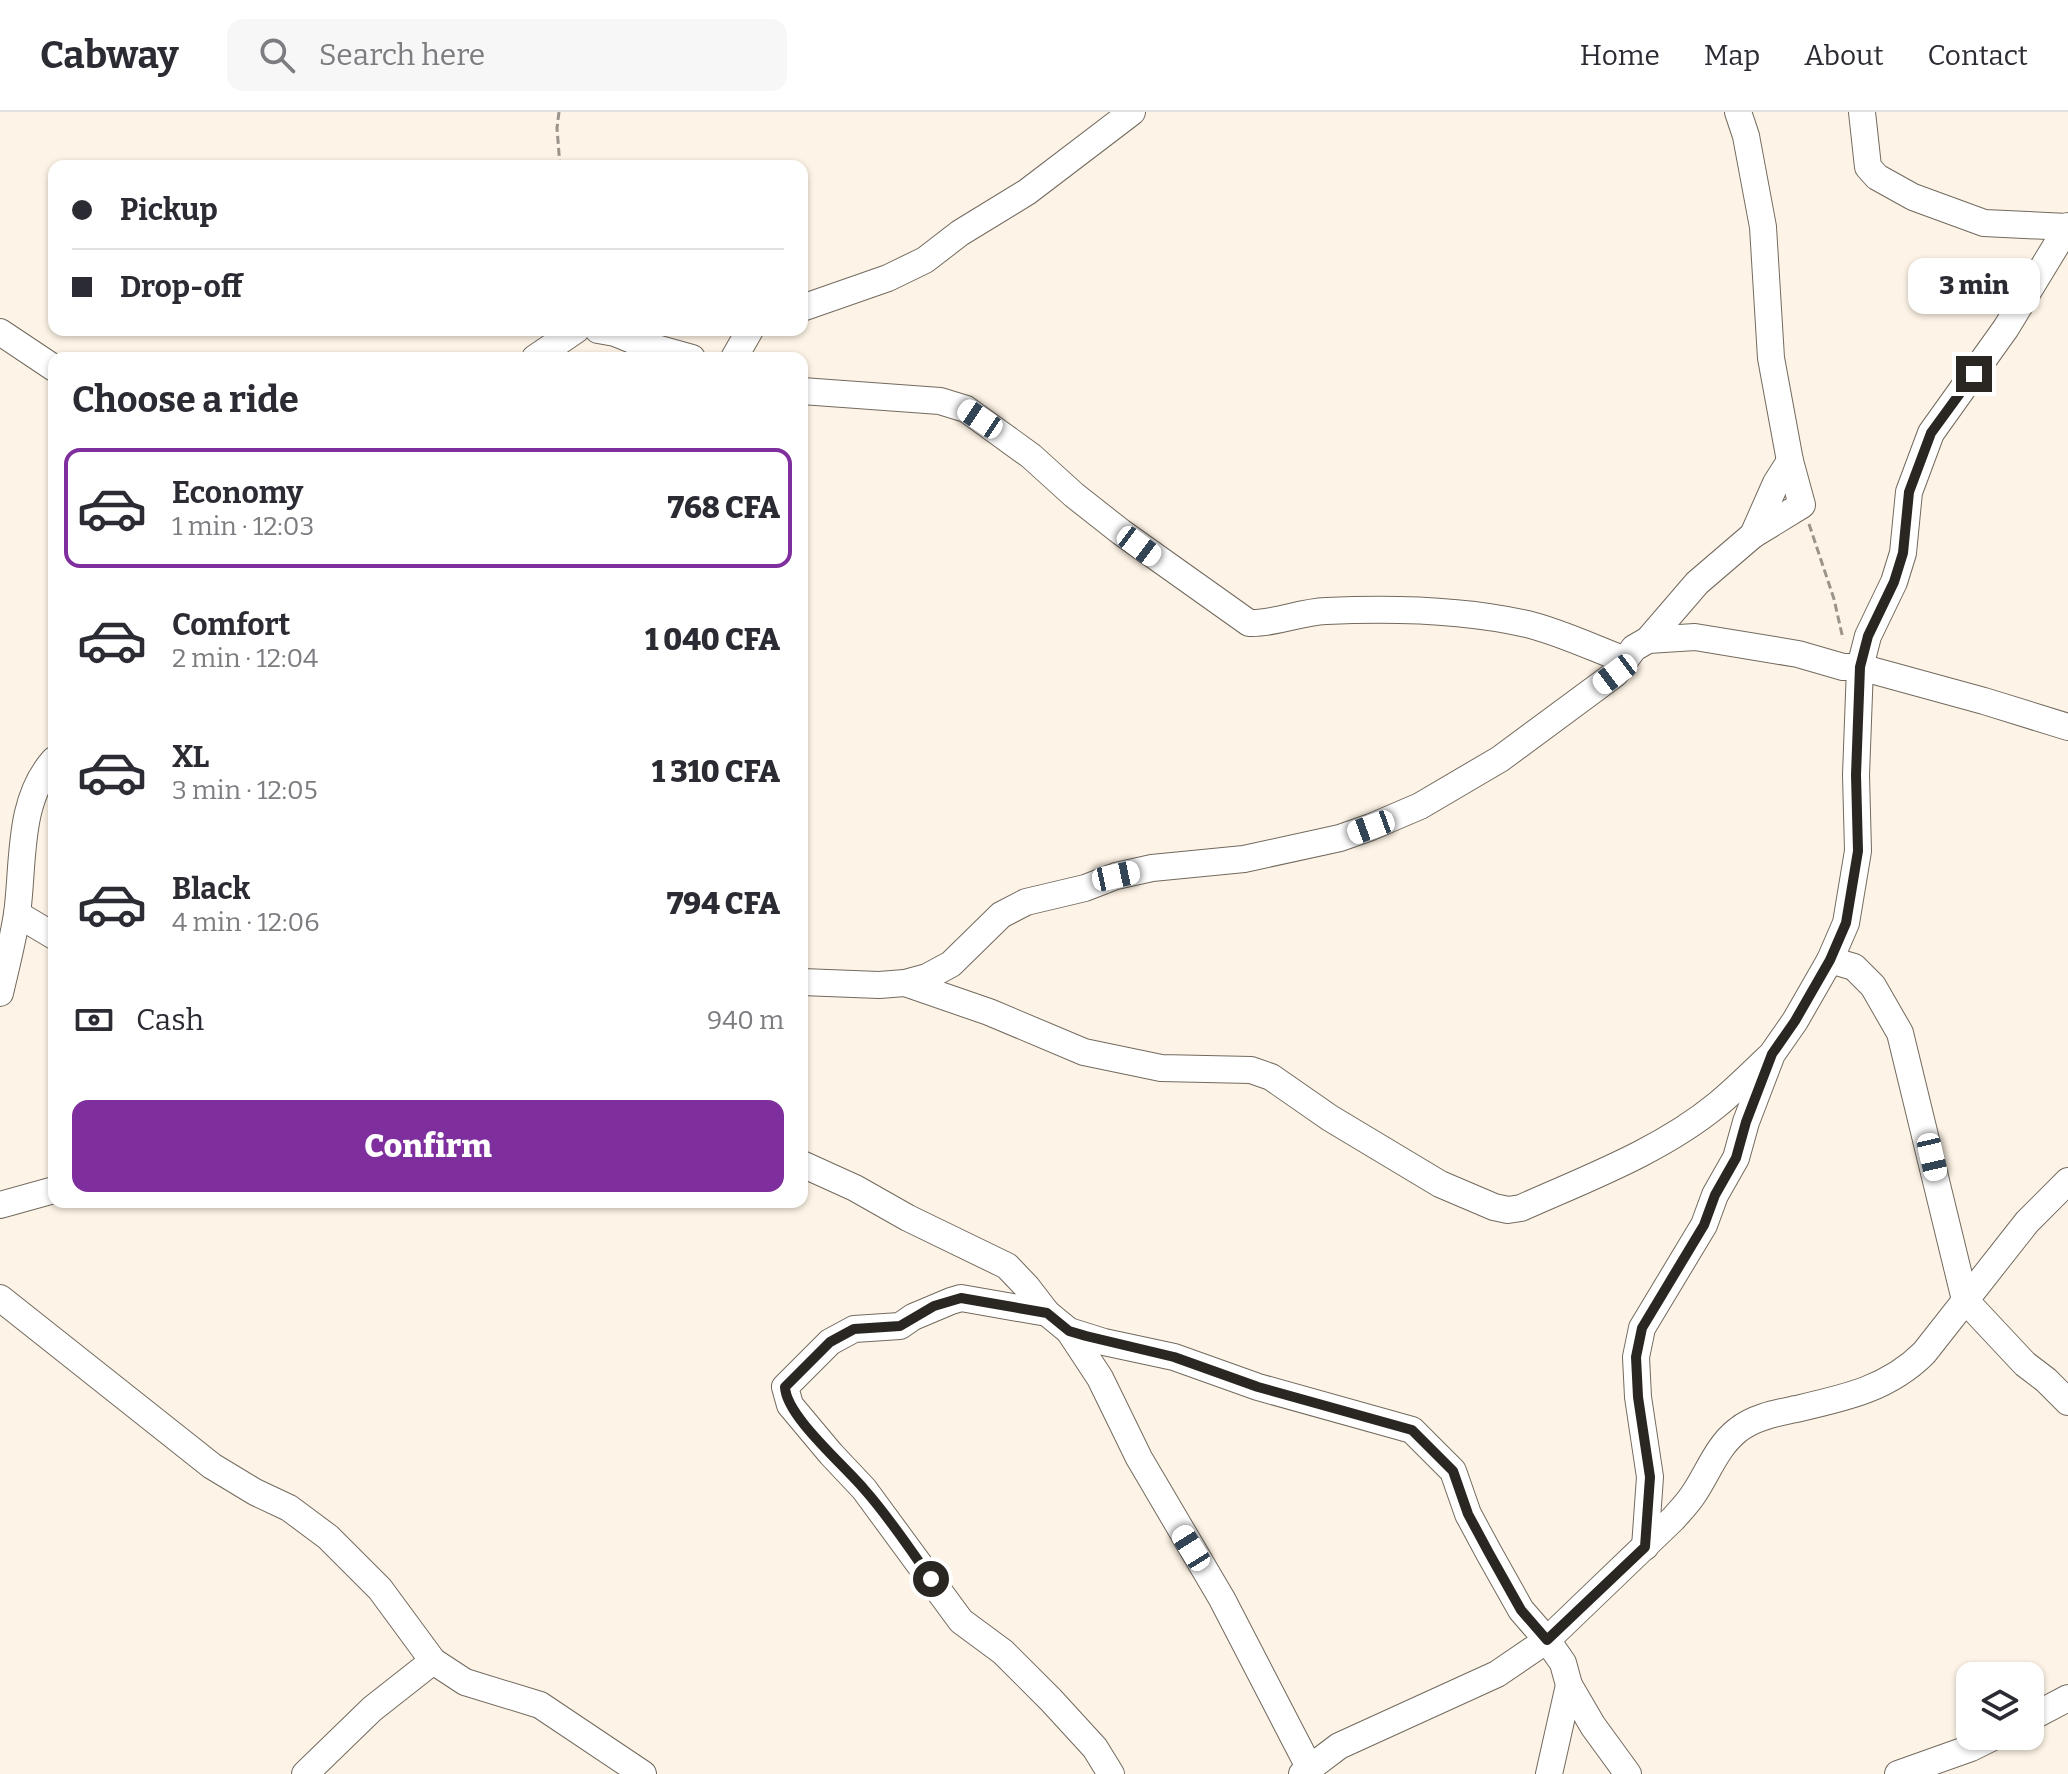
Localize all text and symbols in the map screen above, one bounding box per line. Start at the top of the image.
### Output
search box [227,19,787,91]
text: Cabway [40,32,179,78]
icon: search [255,33,299,77]
text: Search here [319,37,485,73]
text: Home [1580,39,1660,72]
text: Map [1704,39,1760,72]
text: About [1804,39,1884,72]
text: Contact [1928,39,2028,72]
text: Pickup [120,192,218,228]
callout: 3 min [1908,258,2040,314]
text: Drop-off [120,269,242,305]
text: 3 min [1939,270,2009,301]
route end [1956,356,1992,392]
text: Choose a ride [72,378,299,422]
car [953,396,1007,442]
icon: car [76,472,148,544]
text: Economy [172,475,303,511]
text: 768 CFA [668,490,780,526]
text: 1 min · 12:03 [172,511,314,542]
car [1113,522,1165,570]
icon: car [76,604,148,676]
text: Comfort [172,607,290,643]
text: 1 040 CFA [645,622,780,658]
text: 2 min · 12:04 [172,643,318,674]
car [1589,650,1641,698]
icon: car [76,736,148,808]
text: XL [172,739,209,775]
text: 1 310 CFA [652,754,780,790]
text: 3 min · 12:05 [172,775,318,806]
car [1344,808,1398,846]
car [1090,859,1142,893]
icon: car [76,868,148,940]
text: Black [172,871,250,907]
text: 794 CFA [667,886,780,922]
text: 4 min · 12:06 [172,907,319,938]
icon: cash [72,998,116,1042]
text: Cash [136,1002,204,1038]
text: 940 m [707,1005,784,1036]
button: Confirm [72,1100,784,1192]
car [1915,1131,1949,1183]
car [1168,1521,1214,1575]
route start [913,1561,949,1597]
map controls [1956,1662,2044,1750]
button: layers [1956,1662,2044,1750]

